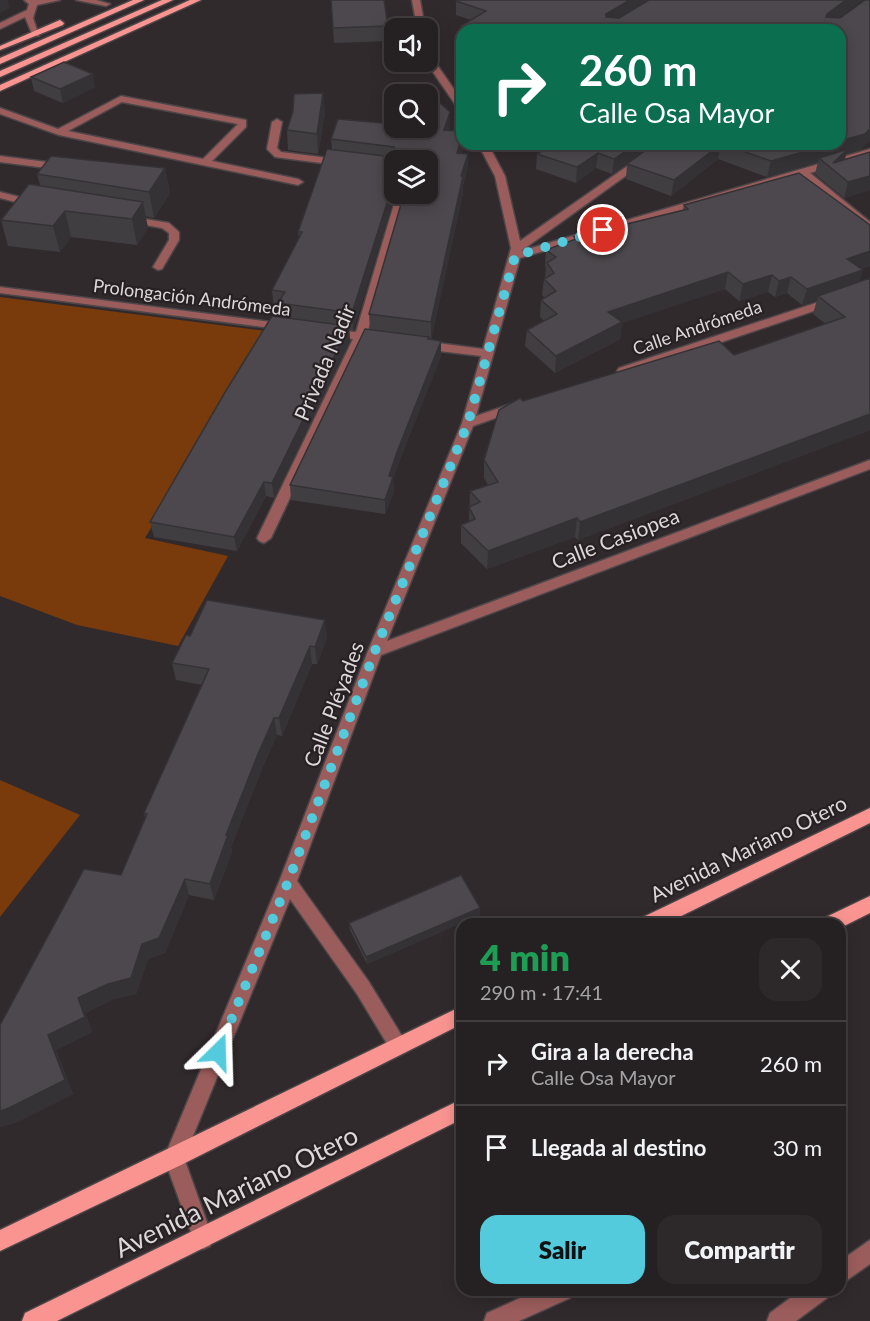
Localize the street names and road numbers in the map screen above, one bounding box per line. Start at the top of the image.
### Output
street label: Prolongación Andrómeda [92,274,292,320]
street label: Calle Andrómeda [630,295,764,359]
street label: Privada Nadir [288,300,360,424]
street label: Calle Casiopea [548,502,682,574]
street label: Calle Pléyades [298,638,368,770]
street label: Avenida Mariano Otero [646,789,850,906]
street label: Avenida Mariano Otero [109,1118,363,1264]

